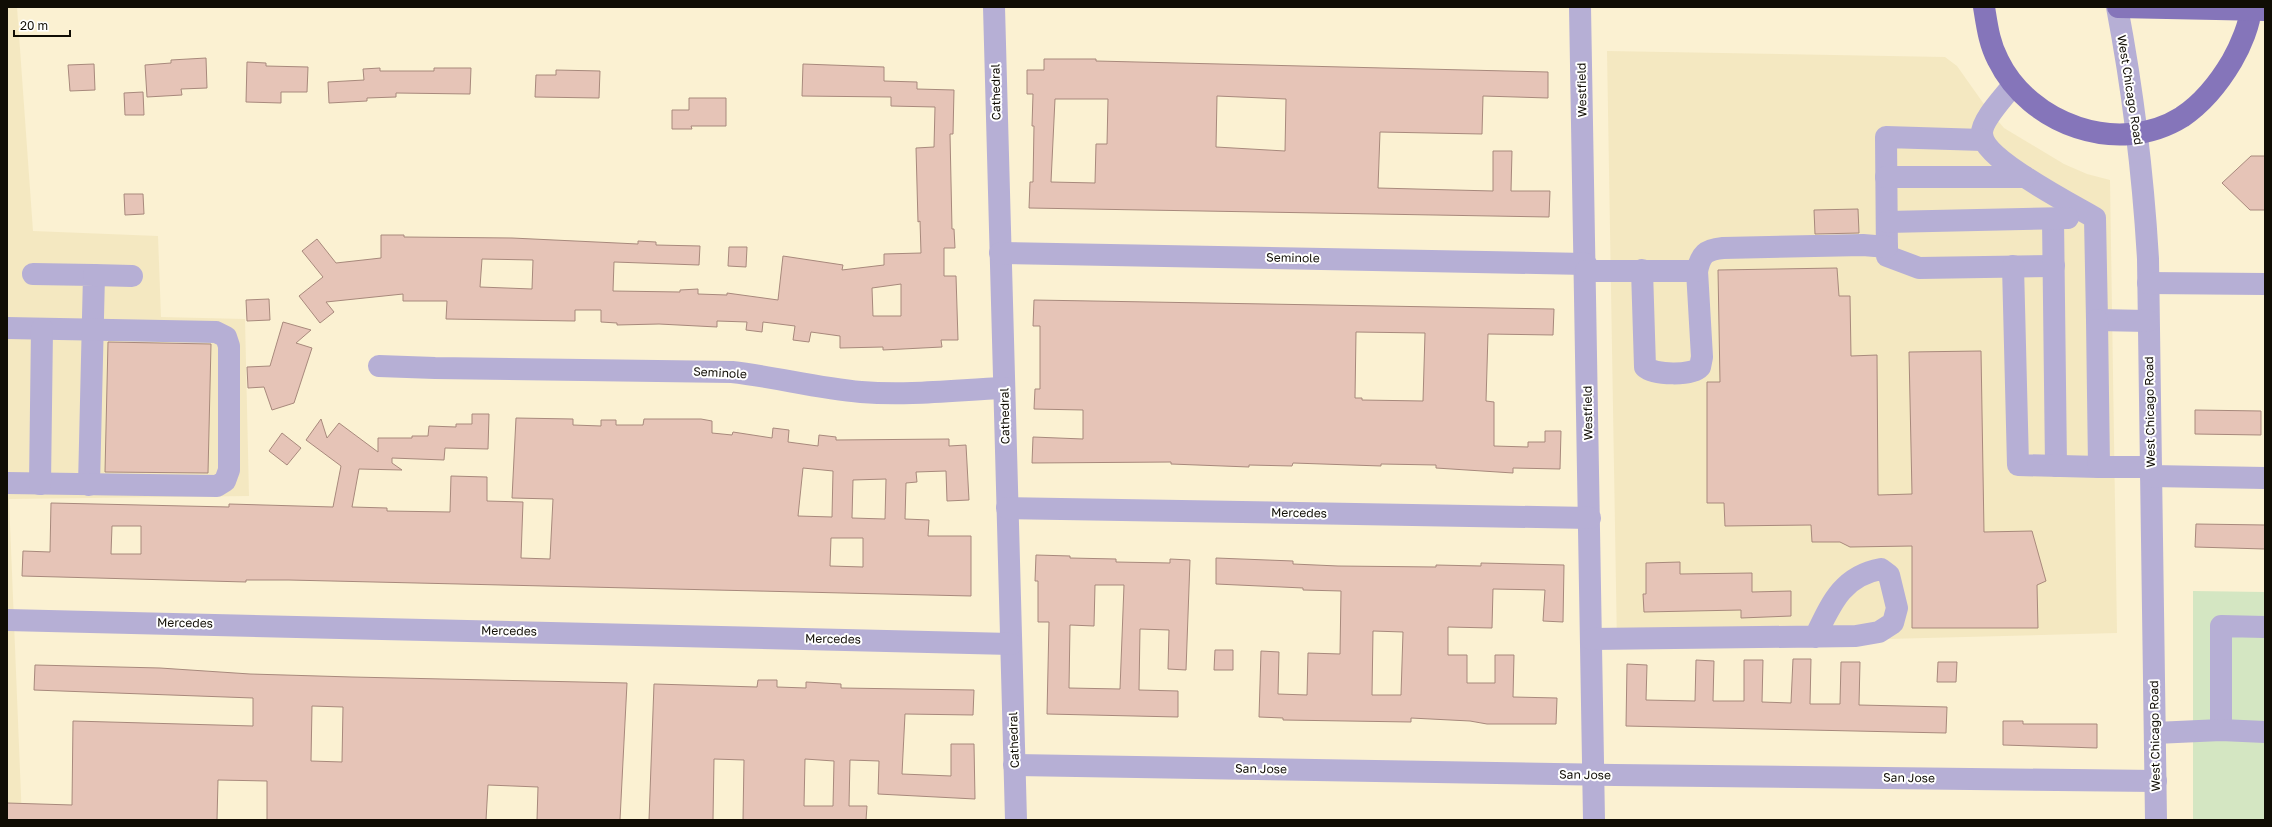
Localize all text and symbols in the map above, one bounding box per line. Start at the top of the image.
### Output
scale bar [14,12,70,38]
text: 20 m [20,18,48,33]
street label: West Chicago Road [2114,34,2147,146]
street label: Westfield [1574,62,1589,118]
street label: Cathedral [988,63,1003,120]
street label: Seminole [1266,250,1320,265]
street label: West Chicago Road [2141,356,2158,468]
street label: Seminole [693,364,747,381]
street label: Westfield [1580,385,1595,441]
street label: Cathedral [997,387,1012,444]
street label: Mercedes [1271,505,1327,520]
street label: Mercedes [157,615,213,630]
street label: Mercedes [481,623,537,638]
street label: Mercedes [805,631,861,646]
street label: West Chicago Road [2146,680,2163,792]
street label: Cathedral [1005,711,1022,769]
street label: San Jose [1235,761,1287,776]
street label: San Jose [1559,767,1611,782]
street label: San Jose [1883,770,1935,785]

